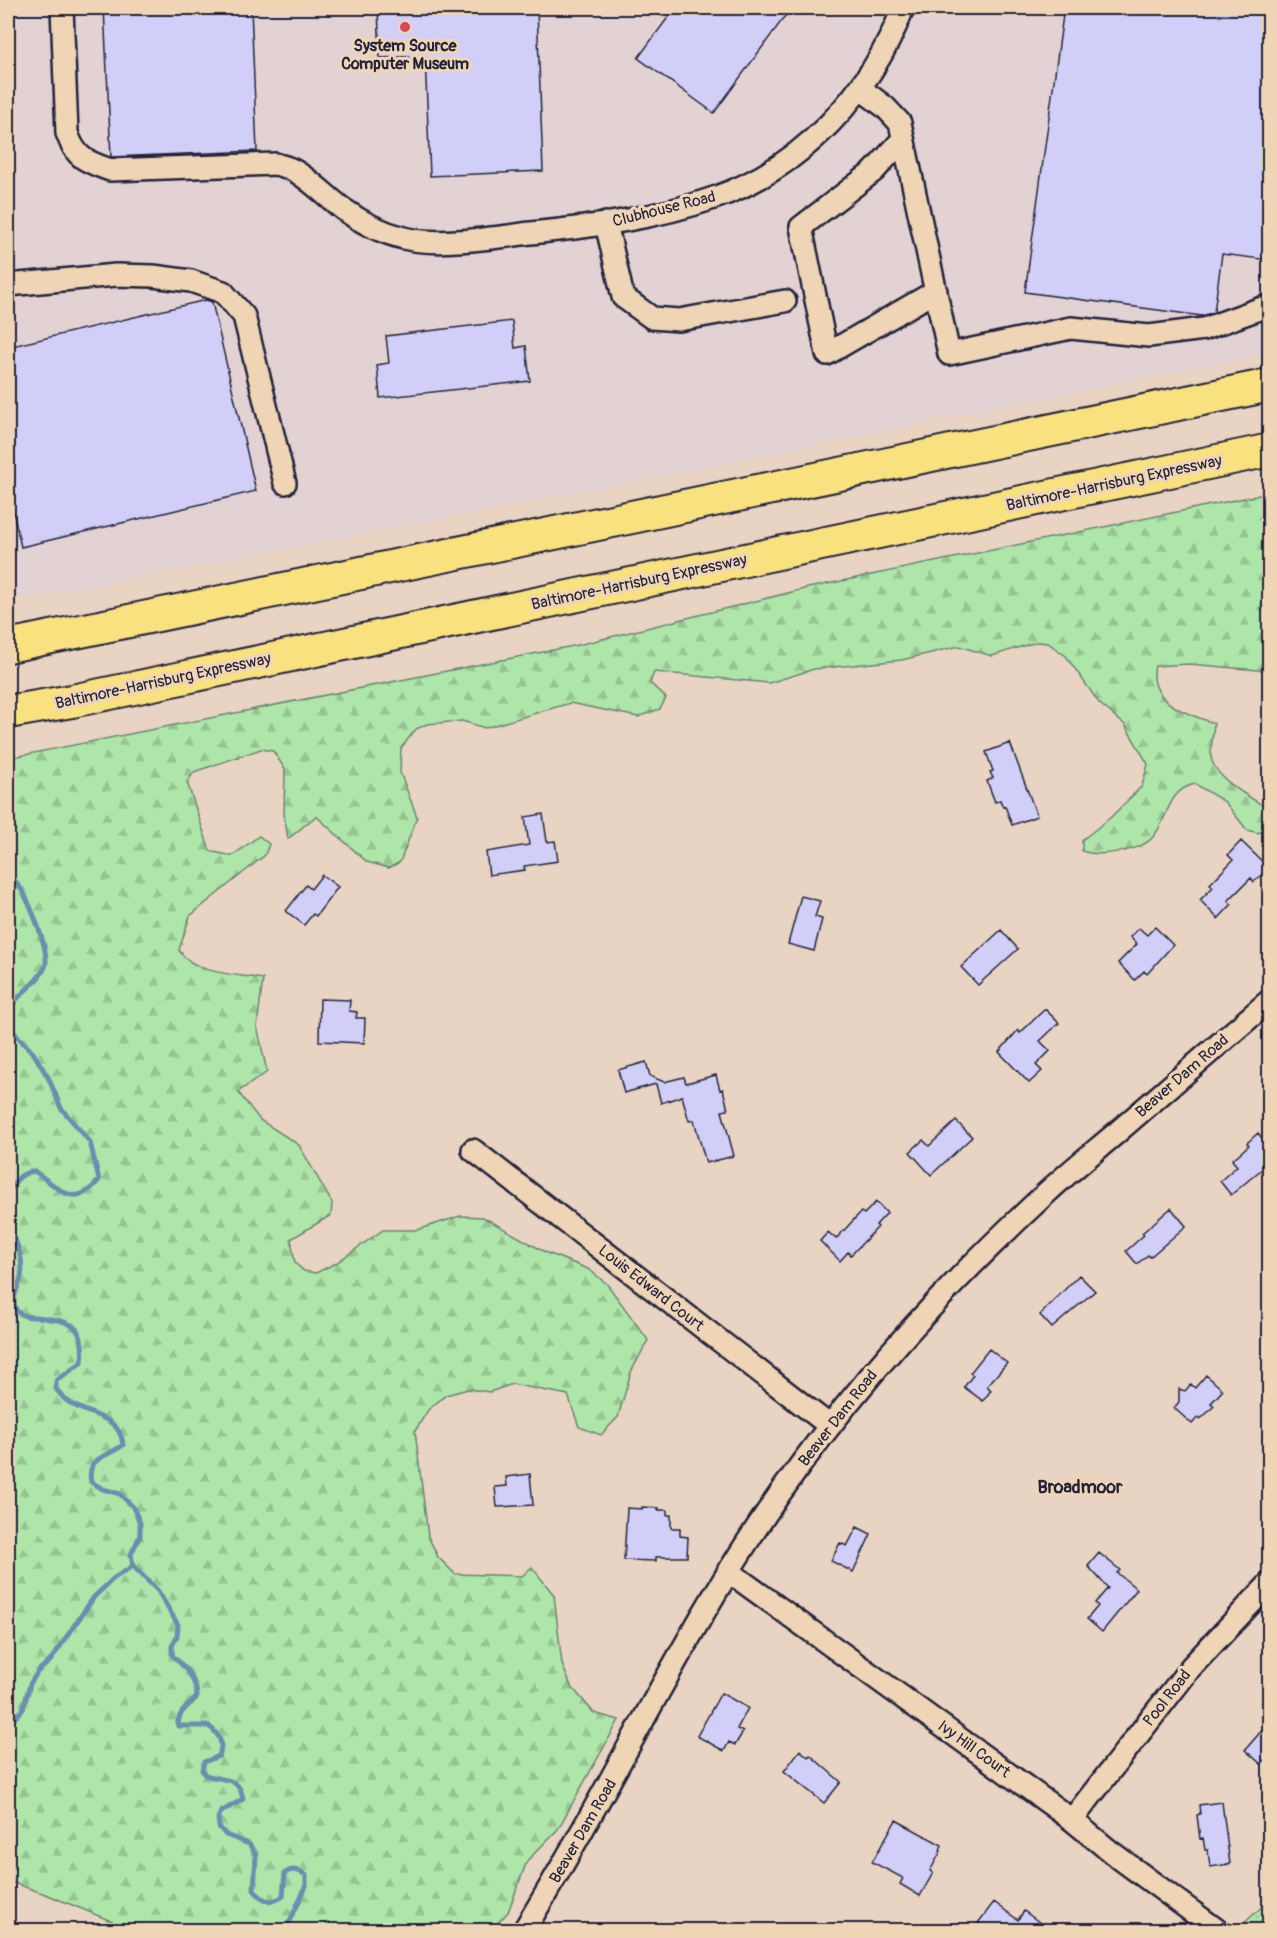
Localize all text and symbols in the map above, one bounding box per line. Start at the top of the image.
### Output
marker: System Source Computer Museum [398,20,412,34]
place label: System Source Computer Museum [341,36,469,74]
street label: Clubhouse Road [610,187,718,231]
street label: Baltimore-Harrisburg Expressway [1004,450,1224,516]
street label: Baltimore-Harrisburg Expressway [529,549,749,615]
street label: Baltimore-Harrisburg Expressway [53,648,273,714]
street label: Beaver Dam Road [1131,1030,1233,1122]
street label: Louis Edward Court [594,1240,708,1336]
street label: Beaver Dam Road [794,1366,882,1470]
district label: Broadmoor [1038,1476,1123,1499]
street label: Pool Road [1139,1666,1195,1730]
street label: Ivy Hill Court [934,1716,1015,1782]
street label: Beaver Dam Road [545,1775,621,1887]

